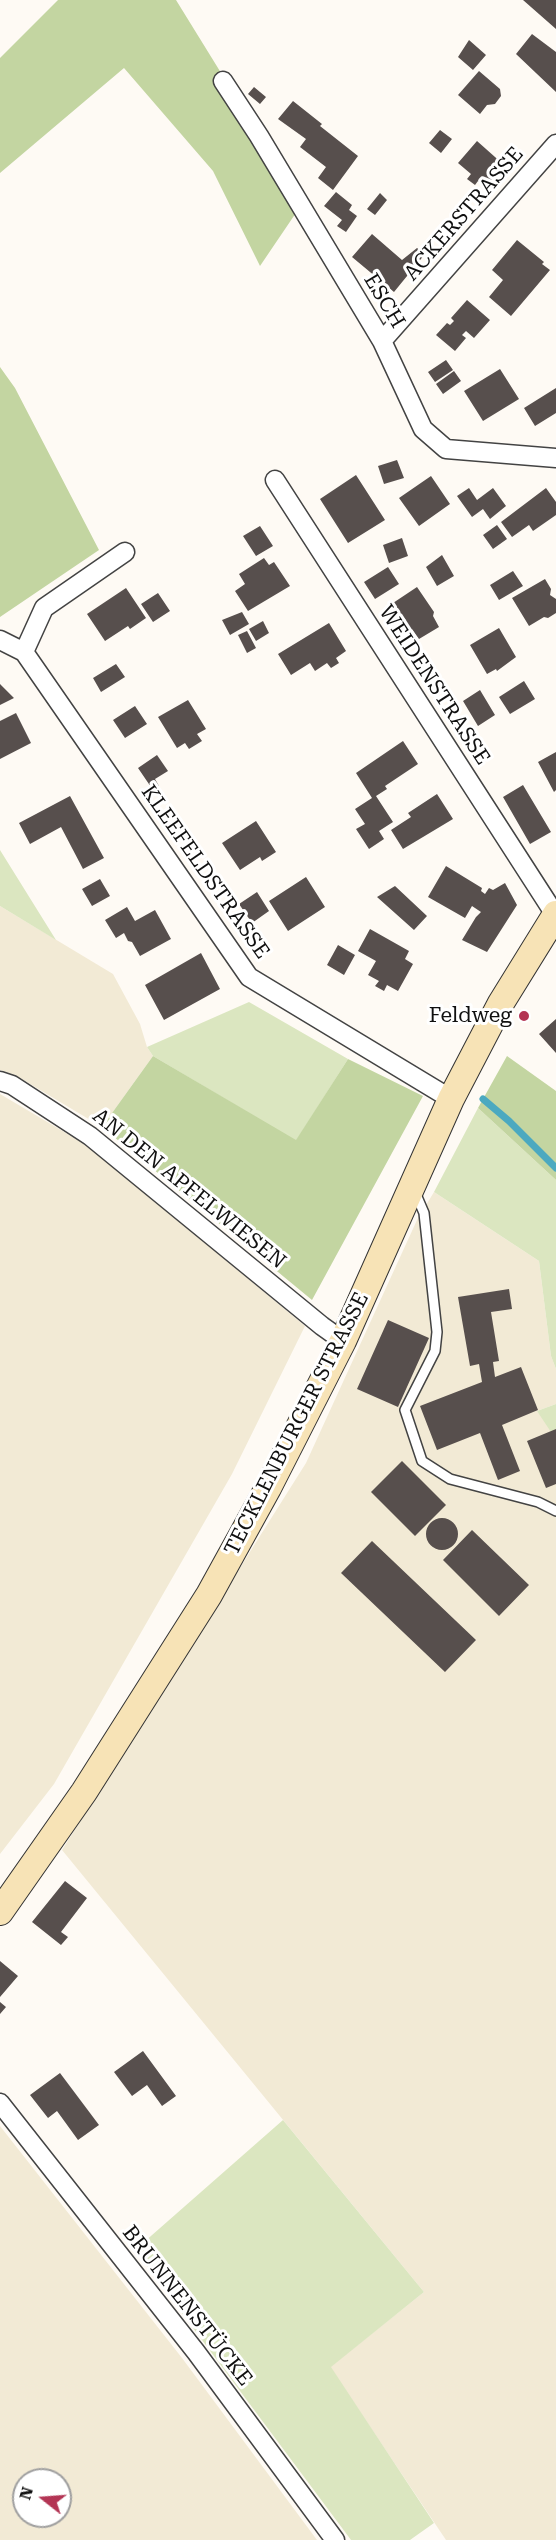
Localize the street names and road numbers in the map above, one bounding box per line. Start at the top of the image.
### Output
street label: ACKERSTRASSE [399,142,529,286]
street label: ESCH [358,269,410,333]
street label: WEIDENSTRASSE [373,601,495,769]
street label: KLEEFELDSTRASSE [135,780,275,964]
street label: AN DEN APFELWIESEN [87,1103,291,1275]
street label: TECKLENBURGER STRASSE [220,1288,374,1560]
street label: BRUNNENSTÜCKE [117,2221,257,2391]

